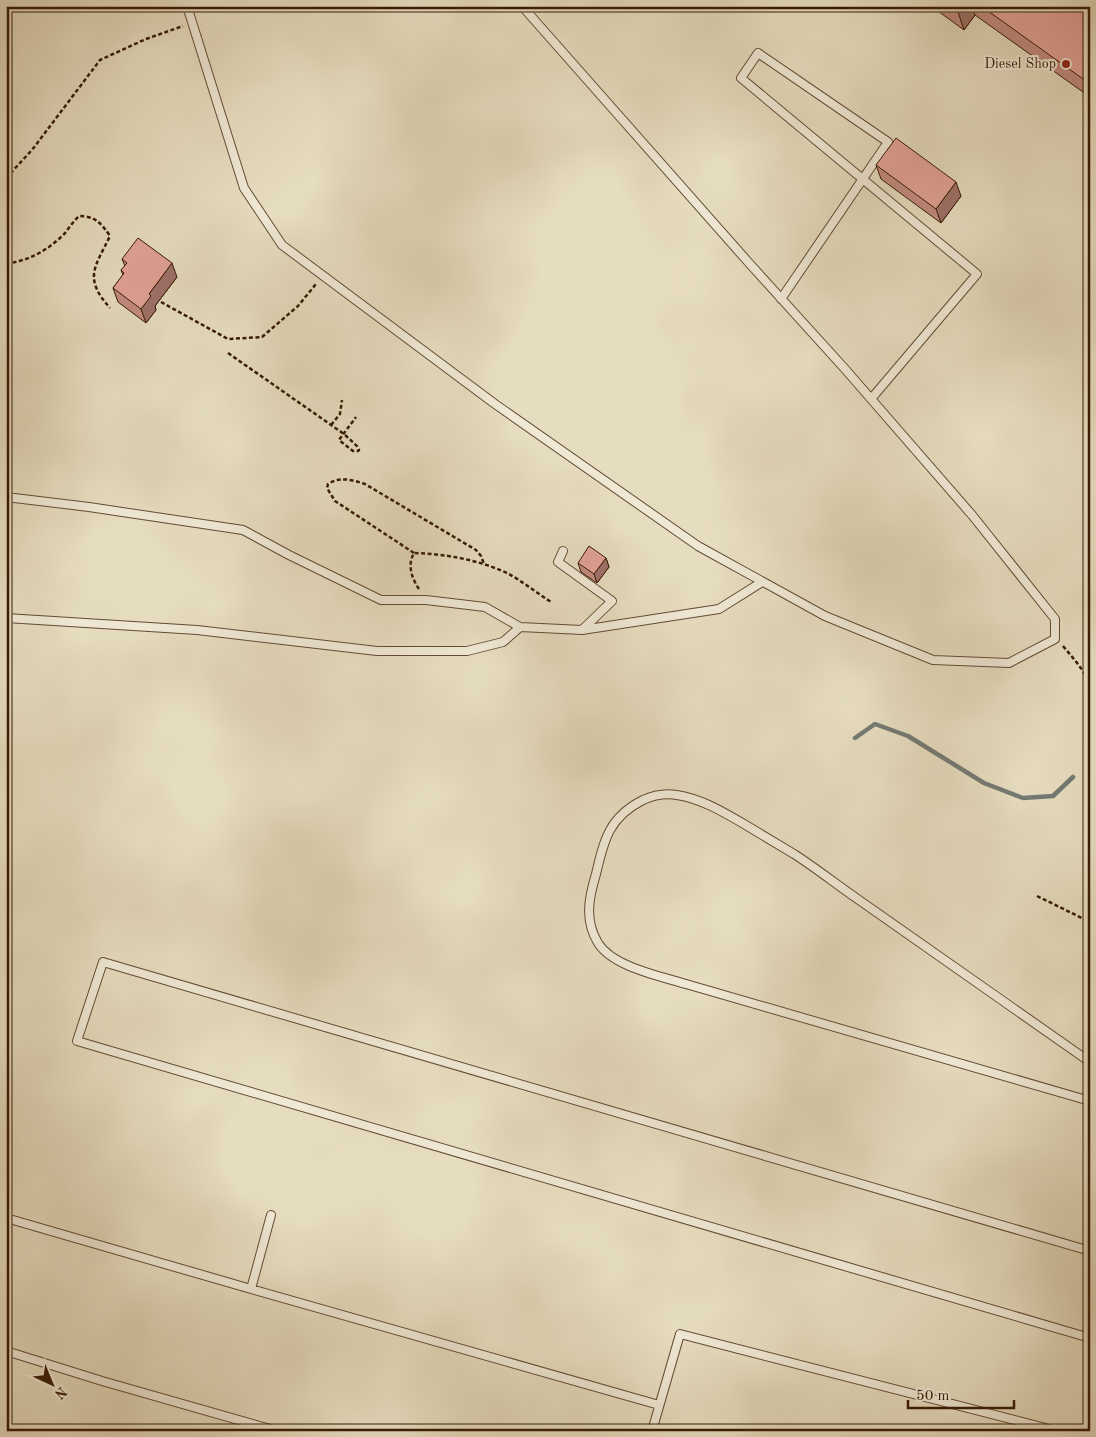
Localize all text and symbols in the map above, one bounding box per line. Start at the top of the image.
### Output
place label: Diesel Shop [984,57,1056,71]
marker: Diesel Shop [1060,58,1072,70]
north arrow [28,1360,78,1410]
scale bar [908,1377,1015,1409]
text: N [51,1384,69,1402]
text: 50 m [916,1389,950,1404]

